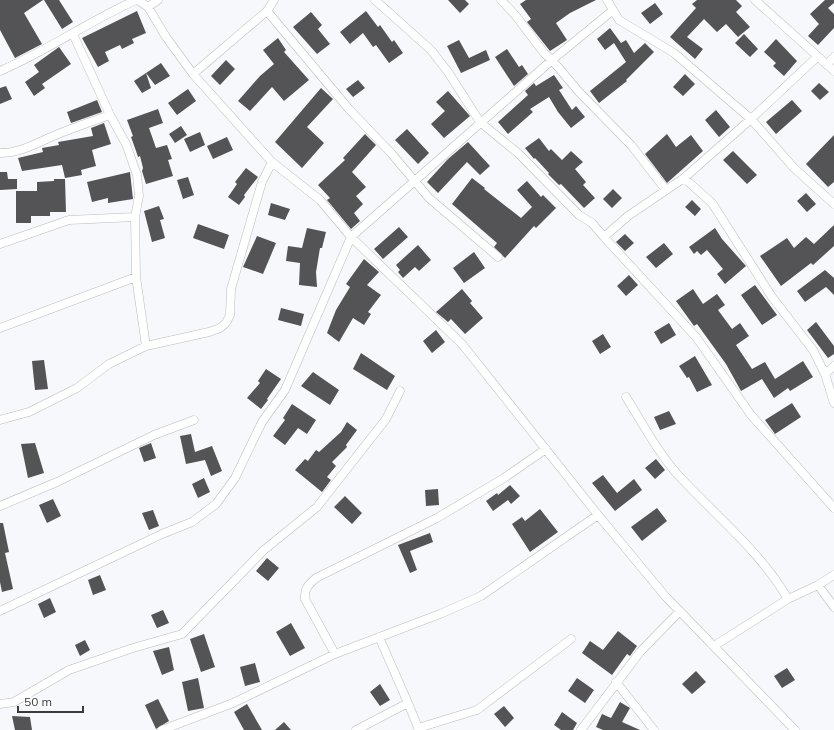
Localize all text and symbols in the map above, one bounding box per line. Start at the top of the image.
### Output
scale bar [18,688,83,714]
text: 50 m [24,694,52,709]

